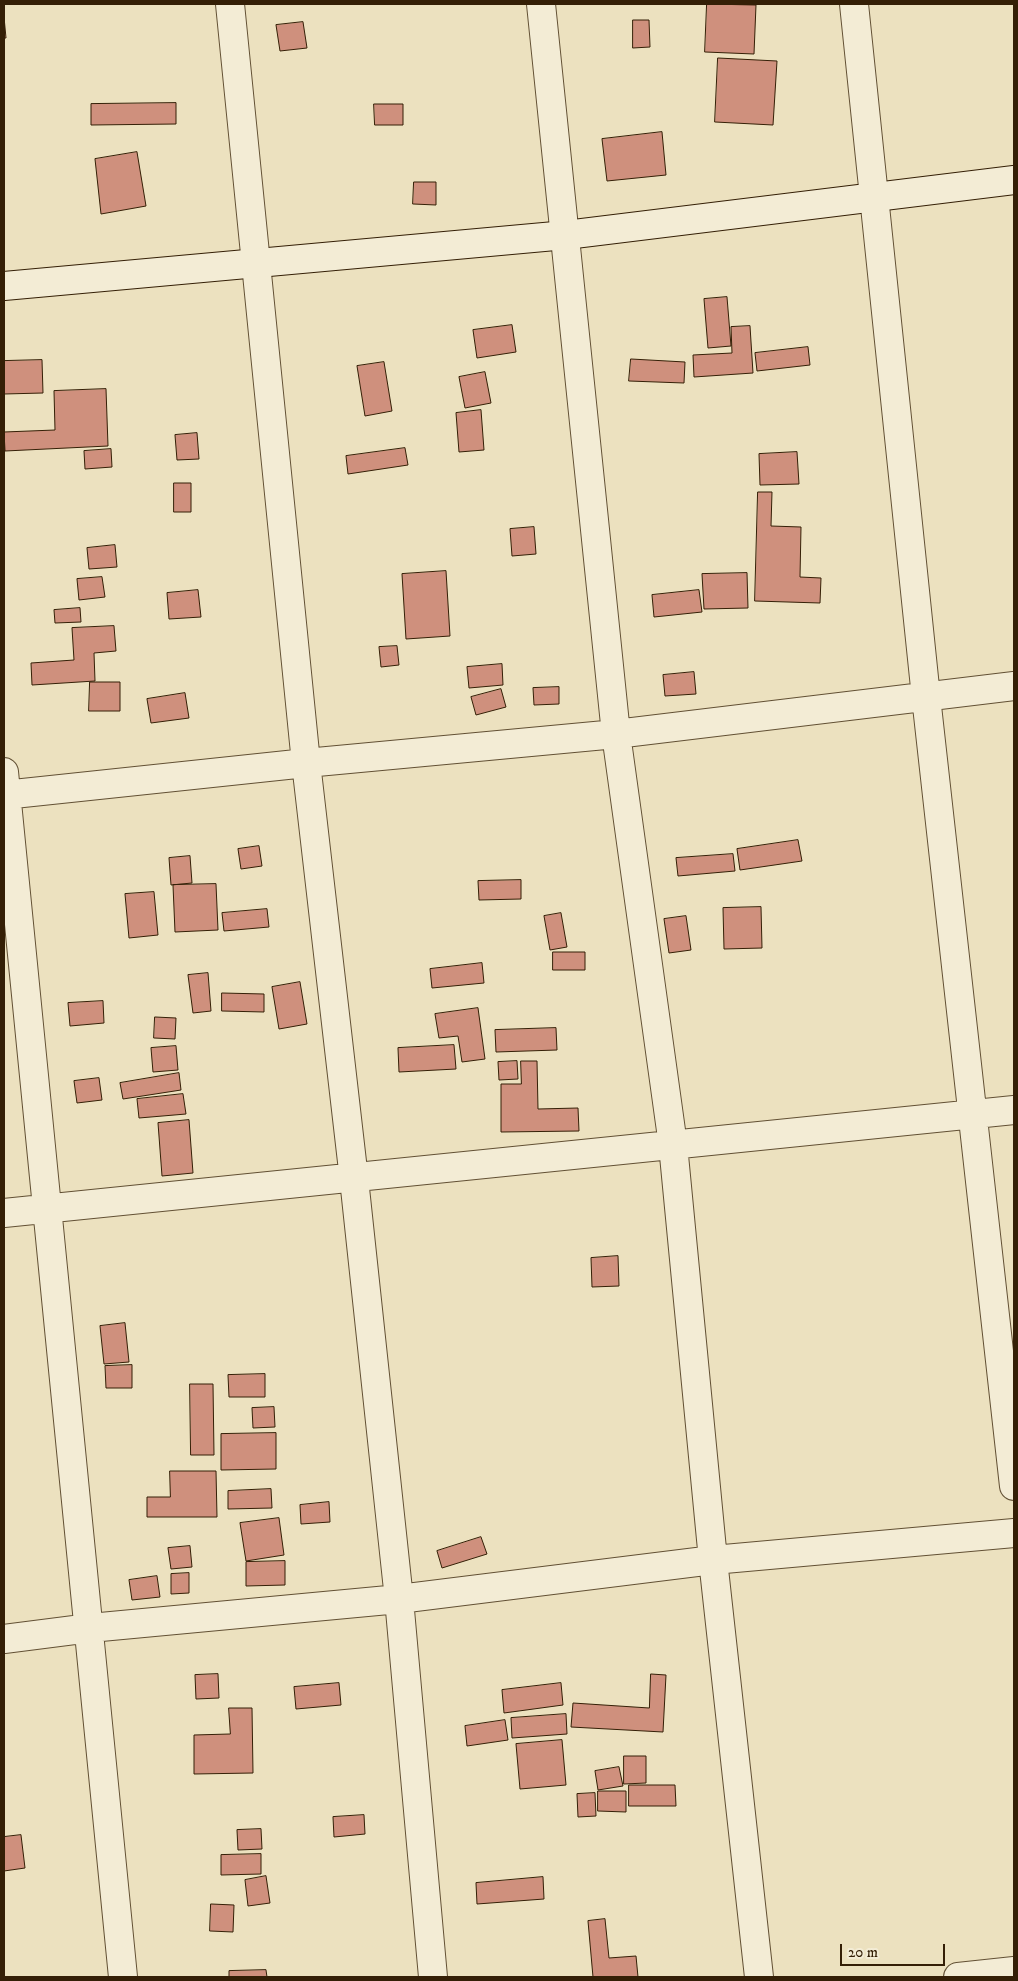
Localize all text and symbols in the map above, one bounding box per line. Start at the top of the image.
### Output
scale bar [843,1934,948,1966]
text: 20 m [848,1943,878,1962]

